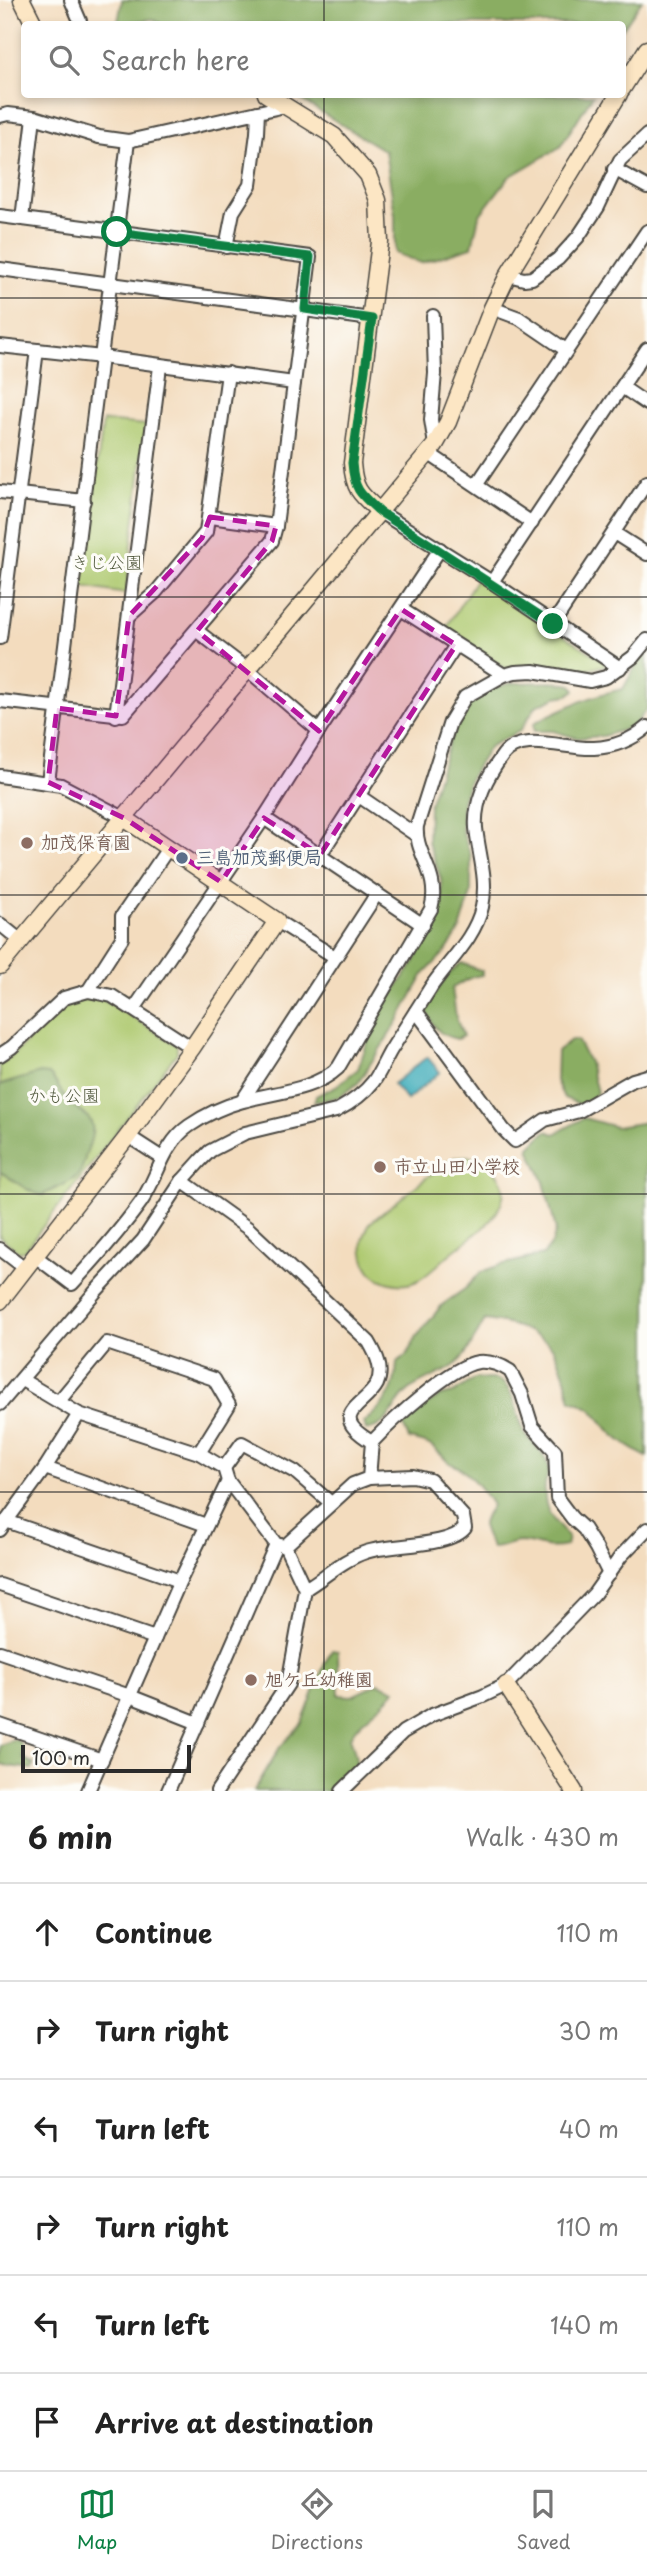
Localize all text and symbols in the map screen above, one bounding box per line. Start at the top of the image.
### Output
search box [21,21,626,98]
text: Search here [101,40,250,79]
icon: search [45,41,83,79]
route start [101,216,132,247]
park label: きじ公園 [71,548,143,575]
route end [537,608,568,639]
place label: 加茂保育園 [41,828,131,855]
marker: 加茂保育園 [19,835,35,851]
place label: 三島加茂郵便局 [196,843,322,870]
marker: 三島加茂郵便局 [174,850,190,866]
park label: かも公園 [28,1081,100,1108]
place label: 市立山田小学校 [394,1152,520,1179]
marker: 市立山田小学校 [372,1159,388,1175]
place label: 旭ケ丘幼稚園 [265,1665,373,1692]
marker: 旭ケ丘幼稚園 [243,1672,259,1688]
scale bar [21,1742,191,1774]
text: 100 m [32,1743,90,1771]
text: 6 min [28,1814,113,1859]
text: Walk · 430 m [466,1819,619,1854]
icon: ahead [28,1913,66,1951]
text: Continue [95,1913,212,1952]
text: 110 m [557,1915,619,1950]
icon: right [28,2011,66,2049]
text: Turn right [95,2011,229,2050]
text: 30 m [558,2013,619,2048]
icon: left [28,2109,66,2147]
text: Turn left [95,2109,210,2148]
text: 40 m [559,2111,619,2146]
icon: right [28,2207,66,2245]
text: Turn right [95,2207,229,2246]
text: 110 m [557,2209,619,2244]
icon: left [28,2305,66,2343]
text: Turn left [95,2305,210,2344]
text: 140 m [550,2307,619,2342]
icon: arrive [28,2403,66,2441]
text: Arrive at destination [95,2403,374,2442]
tab: Map [77,2485,117,2555]
tab: Directions [271,2485,363,2555]
tab: Saved [516,2485,570,2555]

